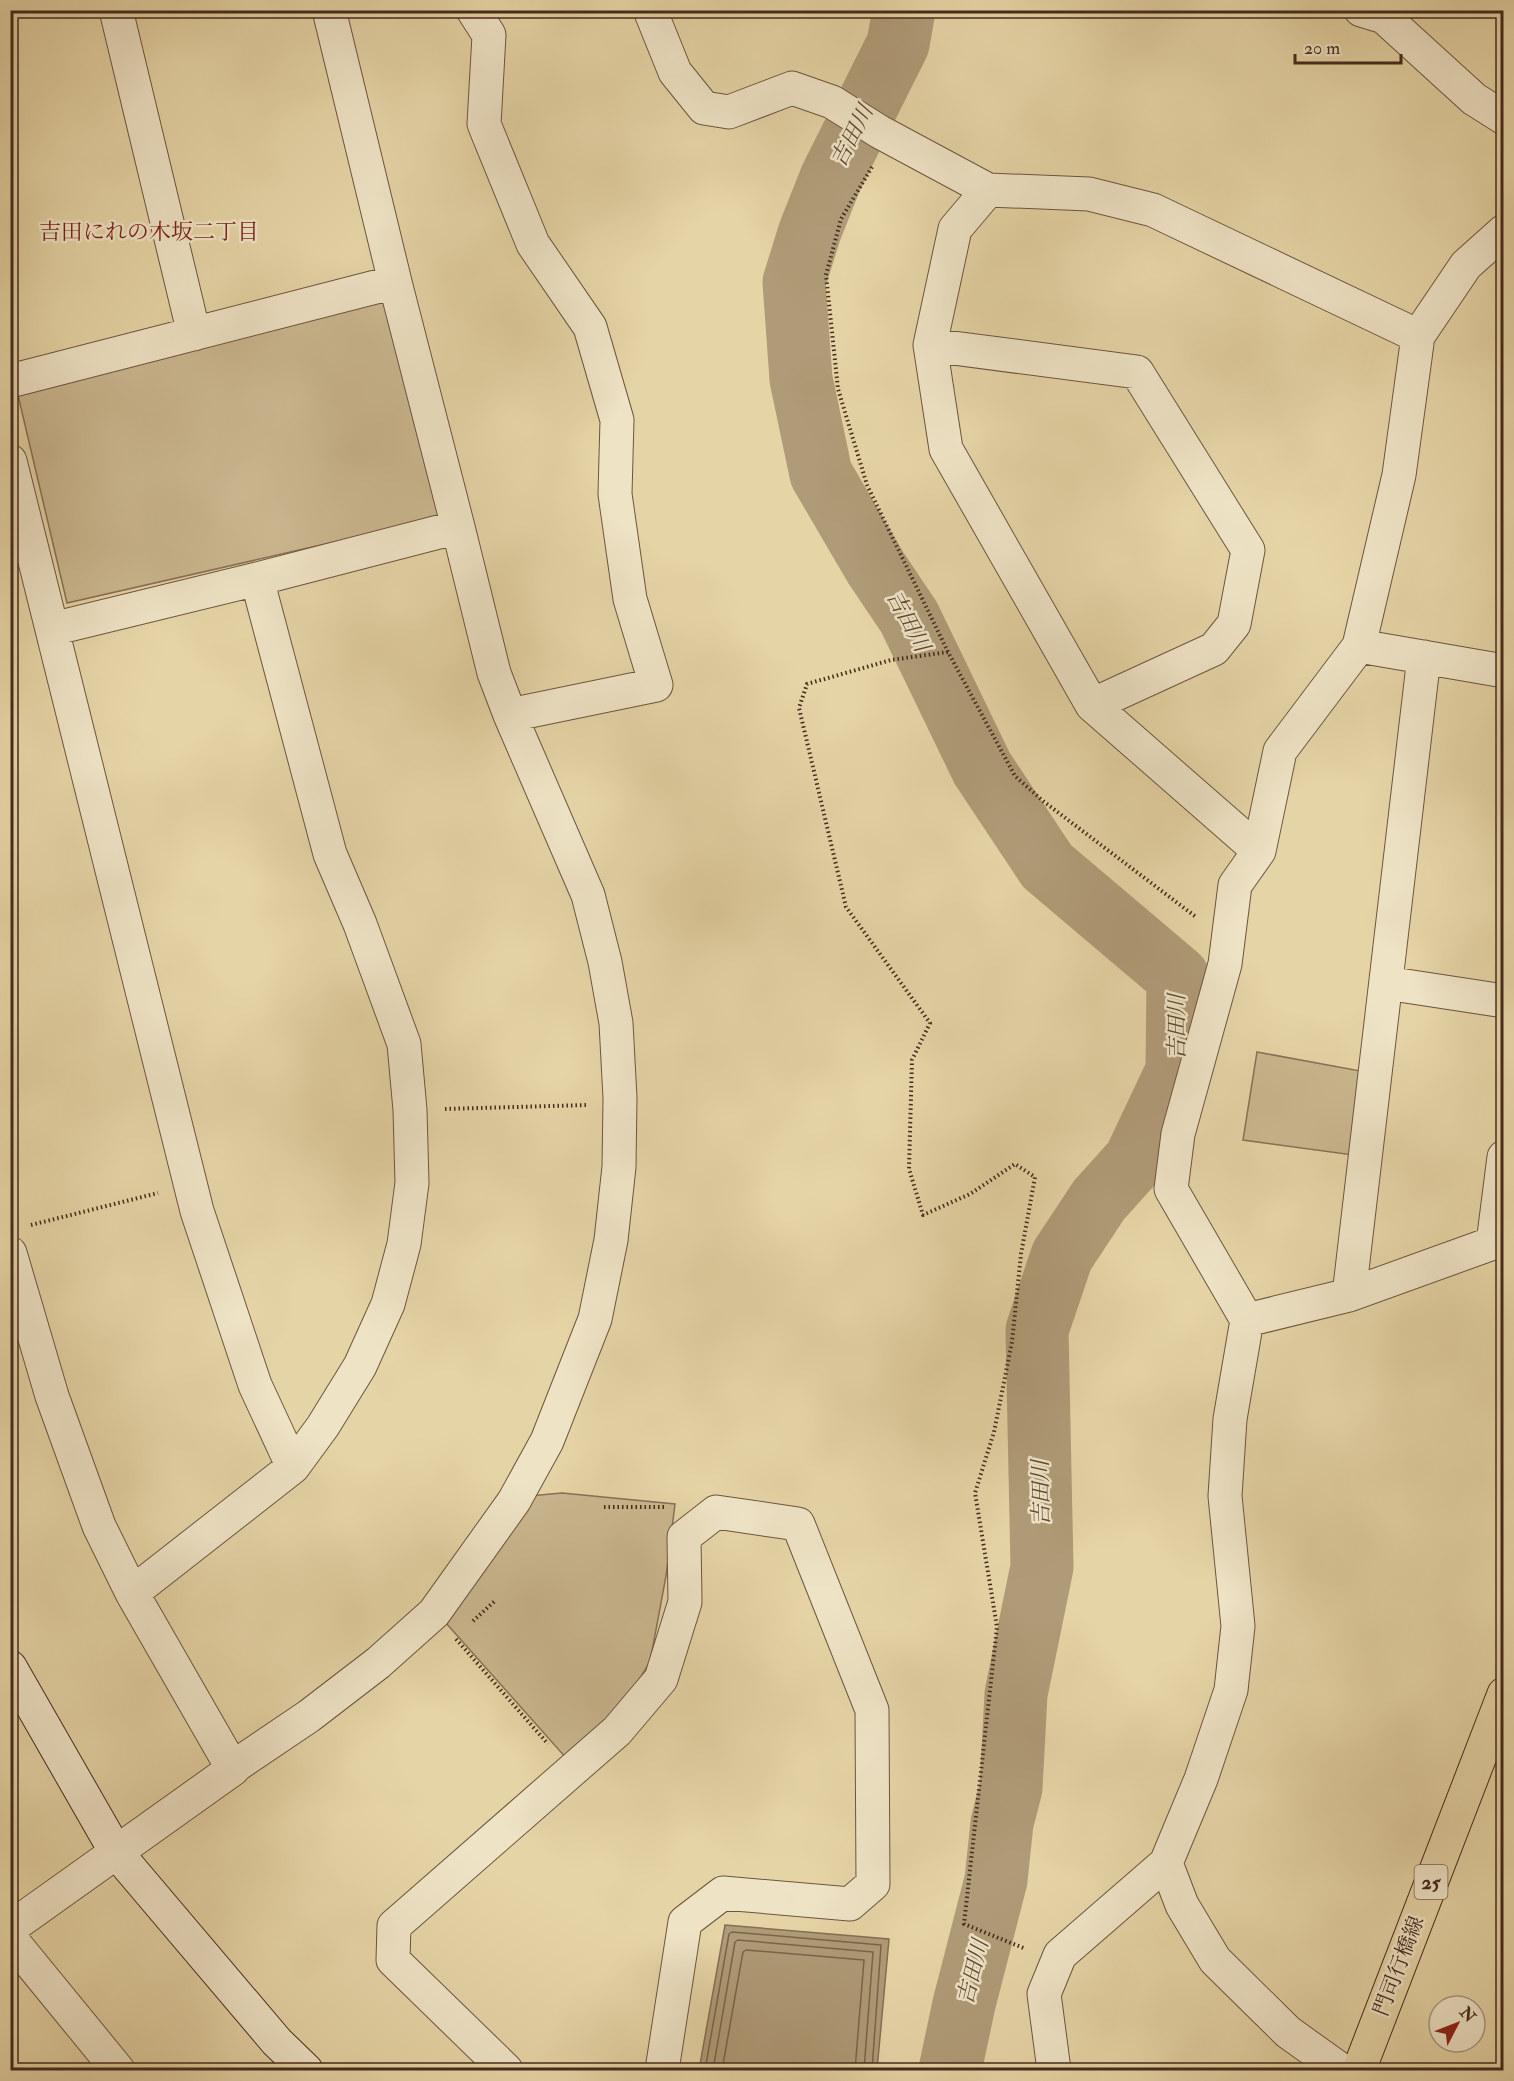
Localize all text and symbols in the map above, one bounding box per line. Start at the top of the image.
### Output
scale bar [1295,27,1402,65]
text: 20 m [1304,37,1340,60]
water label: 吉田川 [825,98,880,172]
district label: 吉田にれの木坂二丁目 [39,218,259,246]
water label: 吉田川 [880,585,937,658]
water label: 吉田川 [1163,992,1191,1060]
water label: 吉田川 [1026,1458,1056,1526]
road number: 25 [1414,1865,1448,1899]
street label: 門司行橋線 [1368,1912,1430,2020]
water label: 吉田川 [951,1935,995,2007]
north arrow [1427,1994,1487,2054]
text: N [1455,2002,1480,2027]

